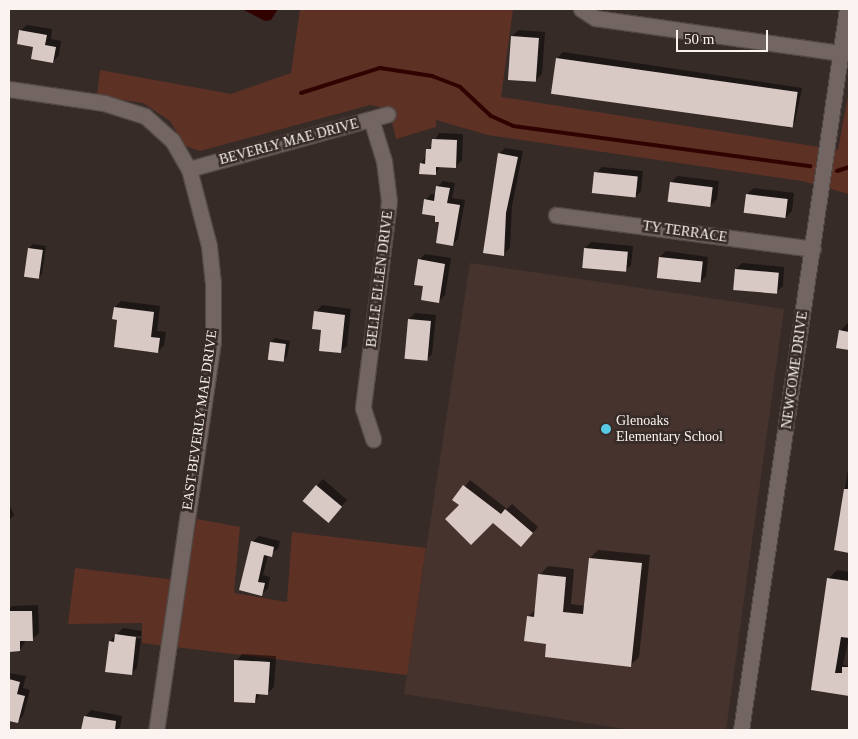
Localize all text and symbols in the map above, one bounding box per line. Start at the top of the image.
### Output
scale bar [678,20,770,52]
text: 50 m [684,31,714,47]
street label: BEVERLY MAE DRIVE [217,115,361,169]
street label: BELLE ELLEN DRIVE [363,210,397,348]
street label: TY TERRACE [641,218,729,246]
street label: NEWCOME DRIVE [778,310,812,430]
street label: EAST BEVERLY MAE DRIVE [179,328,221,512]
place label: Glenoaks Elementary School [616,413,723,446]
marker: Glenoaks Elementary School [600,423,612,435]

